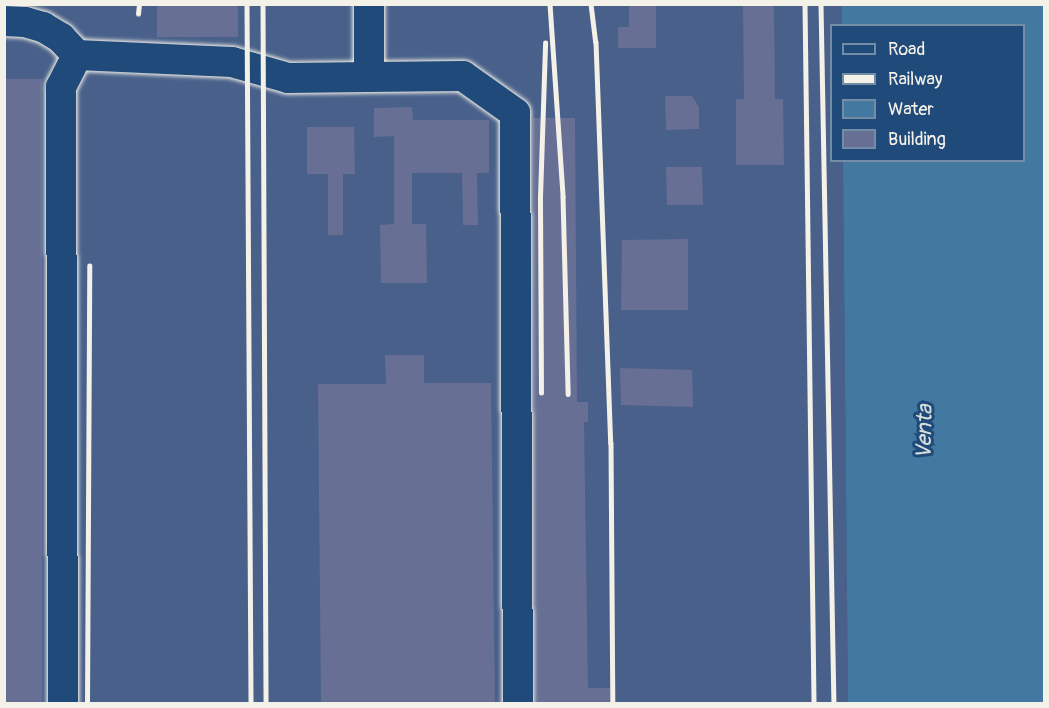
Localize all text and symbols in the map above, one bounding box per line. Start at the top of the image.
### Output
legend [830,24,1025,162]
text: Road [888,38,925,61]
text: Railway [888,68,943,91]
text: Water [888,98,934,121]
text: Building [888,128,946,151]
water label: Venta [911,404,939,460]

